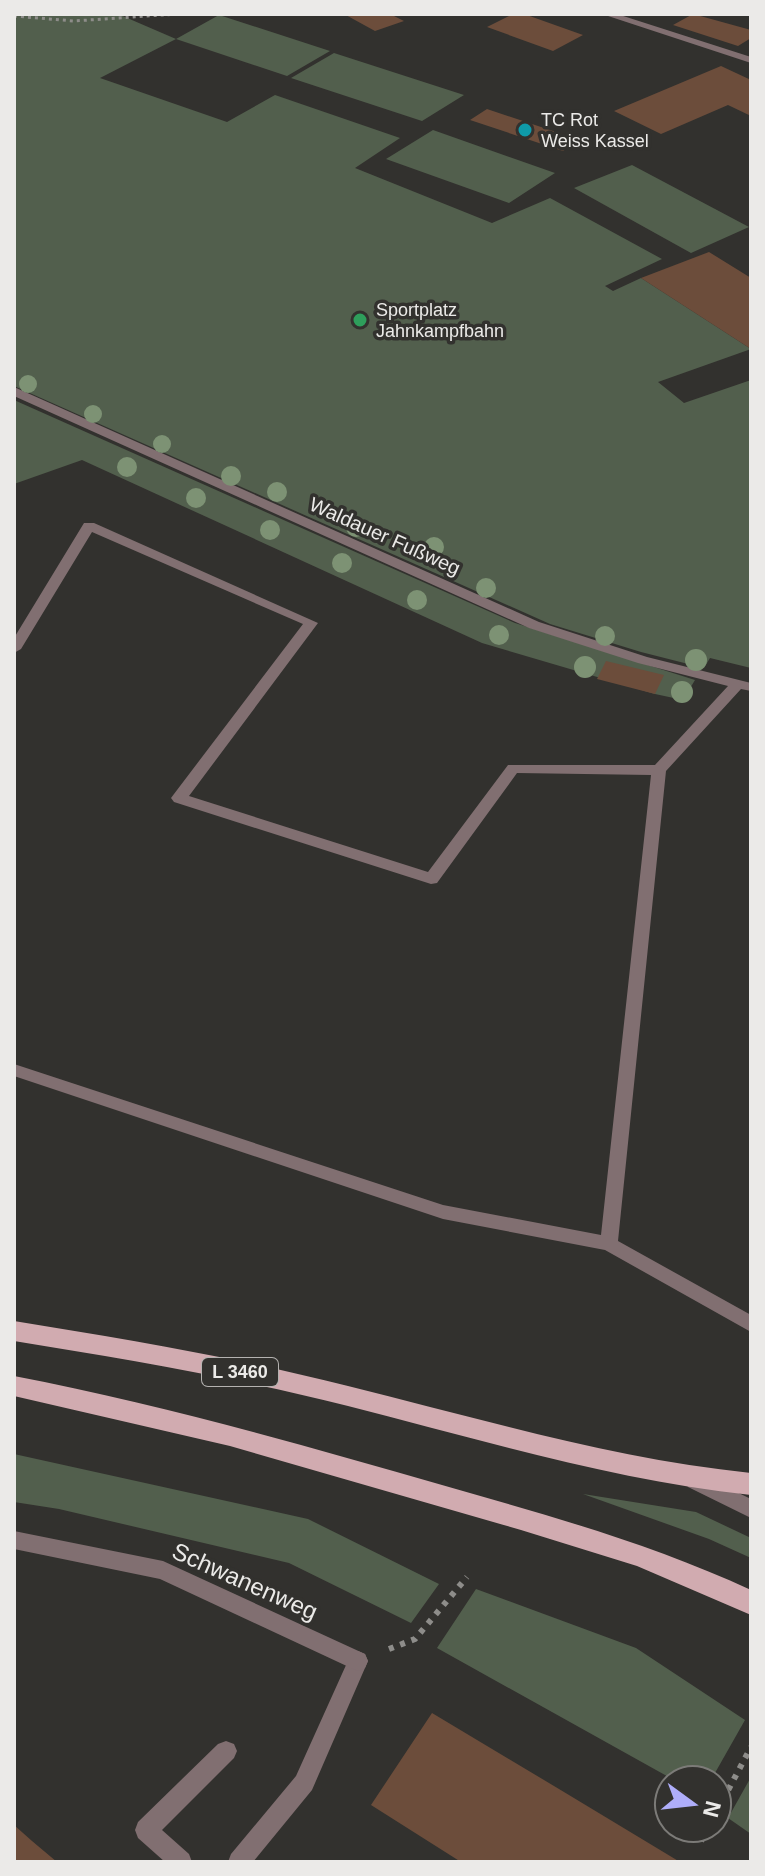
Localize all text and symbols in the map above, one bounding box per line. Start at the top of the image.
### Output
place label: TC Rot Weiss Kassel [541,110,649,151]
marker: TC Rot Weiss Kassel [516,121,534,139]
place label: Sportplatz Jahnkampfbahn [376,300,504,341]
marker: Sportplatz Jahnkampfbahn [351,311,369,329]
street label: Waldauer Fußweg [306,493,464,579]
road number: L 3460 [202,1358,278,1386]
street label: Schwanenweg [168,1537,322,1625]
north arrow [653,1764,733,1844]
text: N [698,1798,726,1820]

